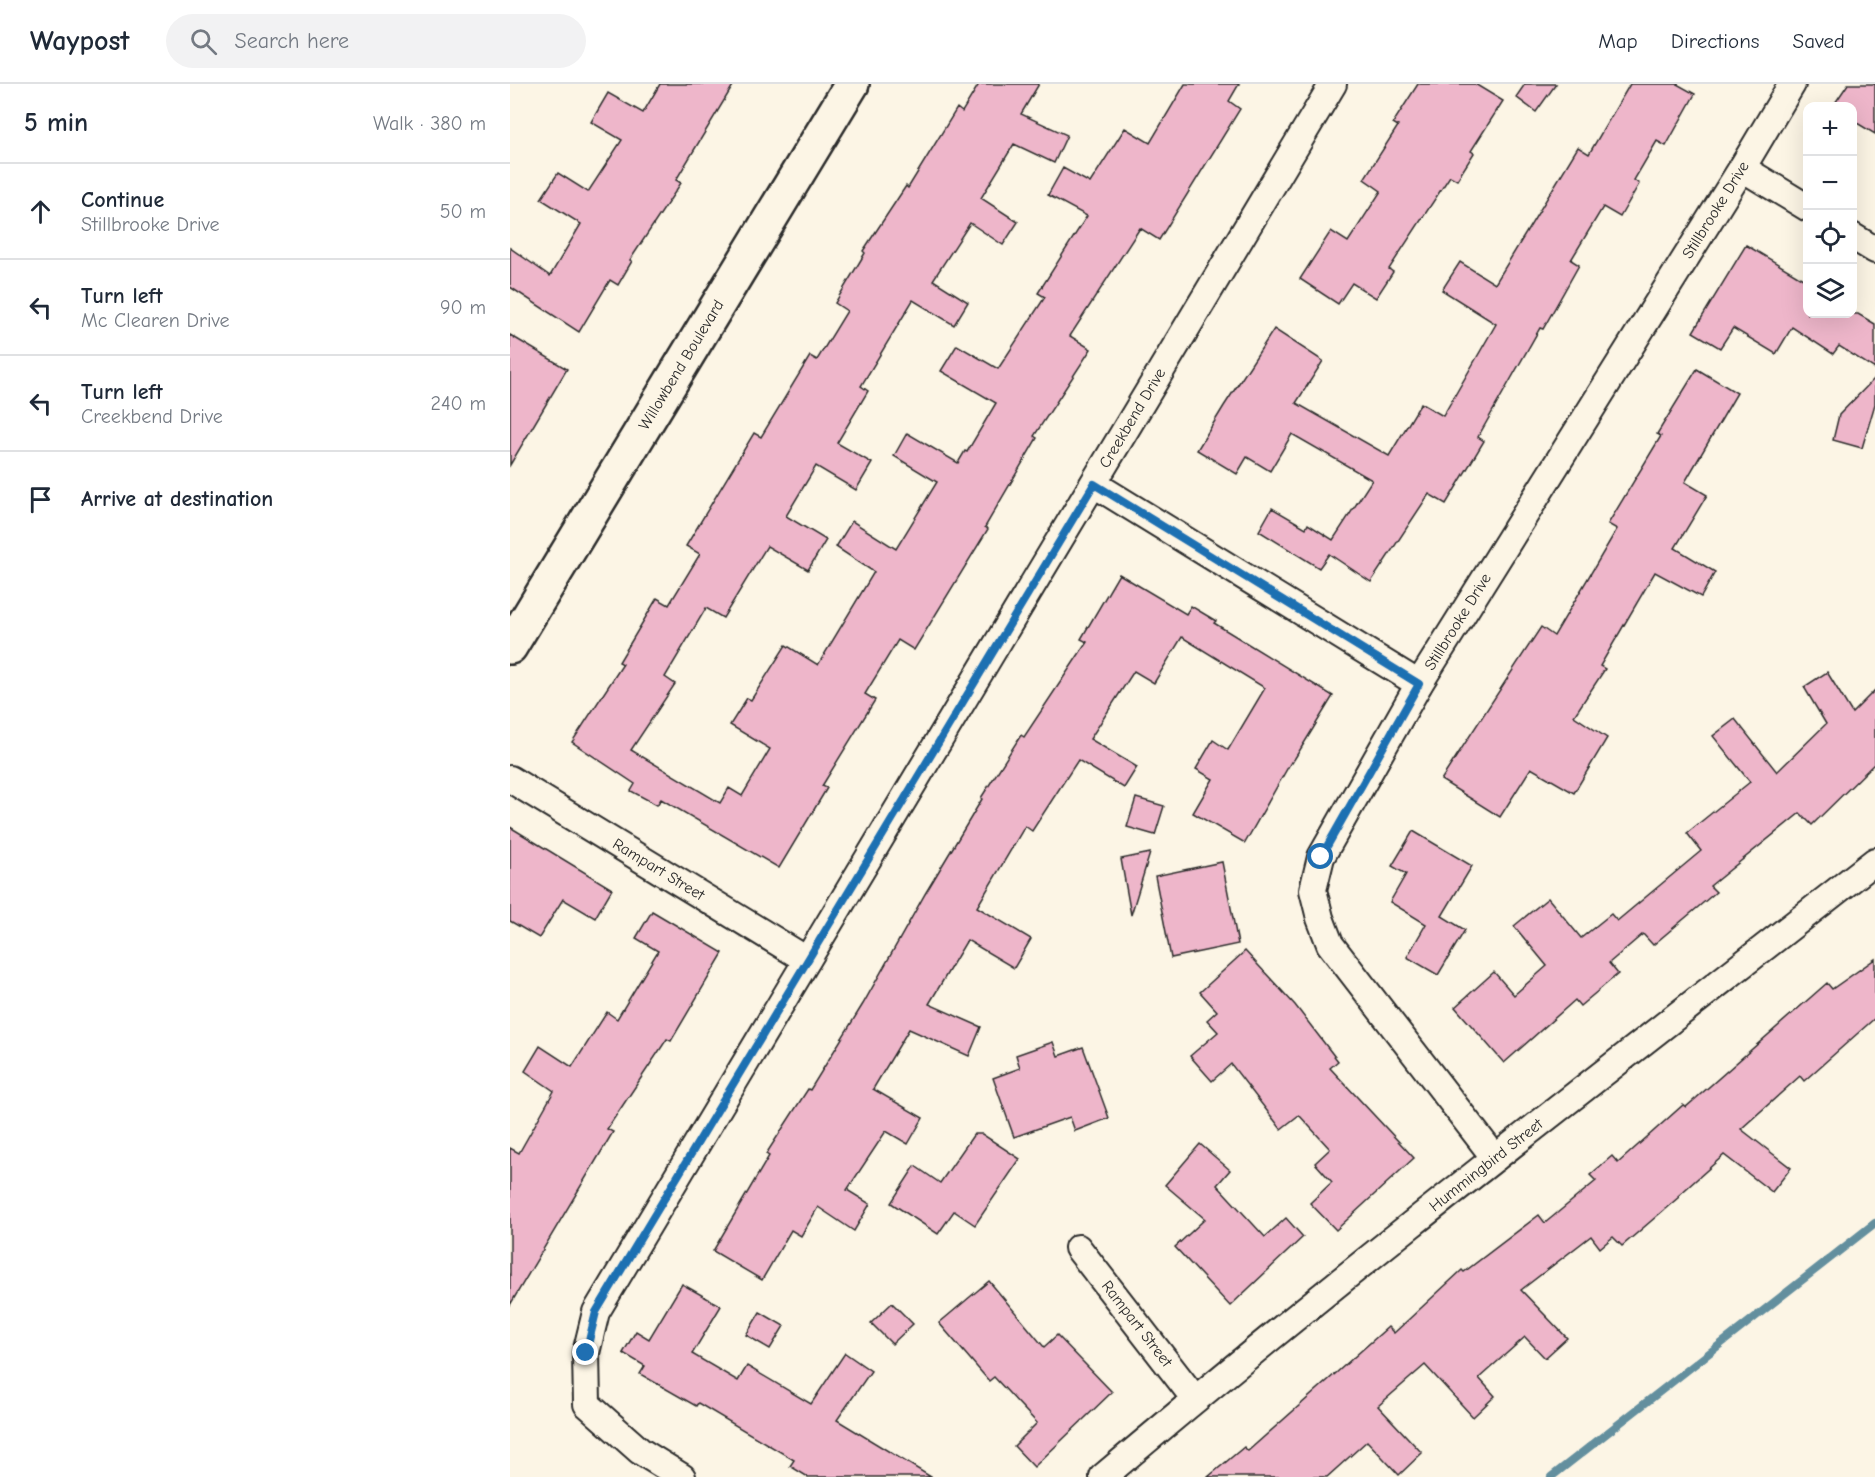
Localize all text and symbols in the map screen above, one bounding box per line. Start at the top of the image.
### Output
search box [166,14,586,68]
text: Waypost [30,25,130,57]
icon: search [187,25,220,58]
text: Search here [235,28,349,54]
text: Map [1598,29,1638,53]
text: Directions [1671,29,1760,53]
text: Saved [1793,29,1845,53]
map controls [1803,102,1857,318]
button: + [1803,102,1857,156]
text: 5 min [24,108,88,138]
text: Walk · 380 m [373,112,486,135]
button: − [1803,156,1857,210]
street label: Stillbrooke Drive [1679,158,1753,262]
text: Continue [81,187,164,213]
icon: ahead [24,195,57,228]
text: 50 m [440,200,486,223]
button: locate [1803,210,1857,264]
text: Stillbrooke Drive [81,213,220,236]
button: layers [1803,264,1857,318]
text: Turn left [81,283,163,309]
icon: left [24,291,57,324]
text: 90 m [440,296,486,319]
street label: Willowbend Boulevard [635,297,728,433]
text: Mc Clearen Drive [81,309,229,332]
street label: Creekbend Drive [1096,365,1169,471]
text: Turn left [81,379,163,405]
icon: left [24,387,57,420]
text: 240 m [431,392,486,415]
text: Creekbend Drive [81,405,223,428]
icon: arrive [24,483,57,516]
text: Arrive at destination [81,486,273,512]
street label: Stillbrooke Drive [1421,570,1495,674]
street label: Rampart Street [609,835,708,905]
route start [1307,843,1333,869]
street label: Hummingbird Street [1426,1115,1547,1215]
street label: Rampart Street [1098,1277,1176,1371]
route end [572,1339,598,1365]

